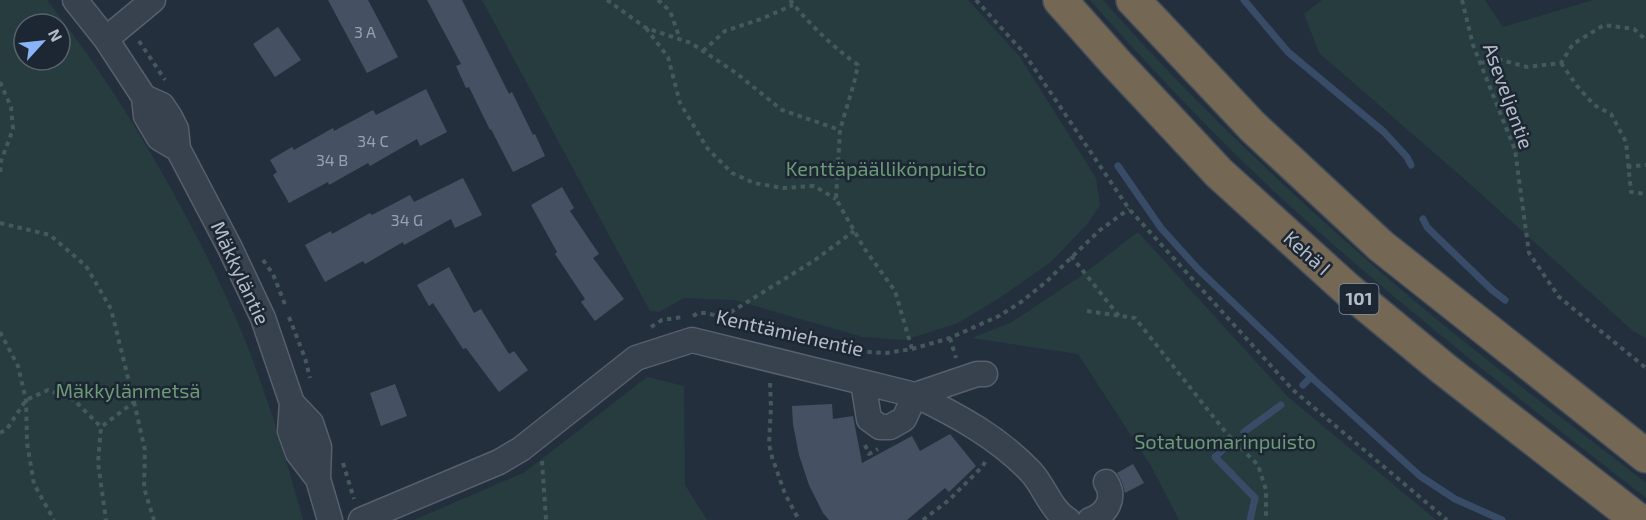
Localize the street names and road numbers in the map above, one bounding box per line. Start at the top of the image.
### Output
street label: Aseveljentie [1479,39,1539,152]
street label: Mäkkyläntie [207,217,275,328]
street label: Kehä I [1279,225,1336,279]
road number: 101 [1340,284,1378,314]
street label: Kenttämiehentie [714,303,866,361]

